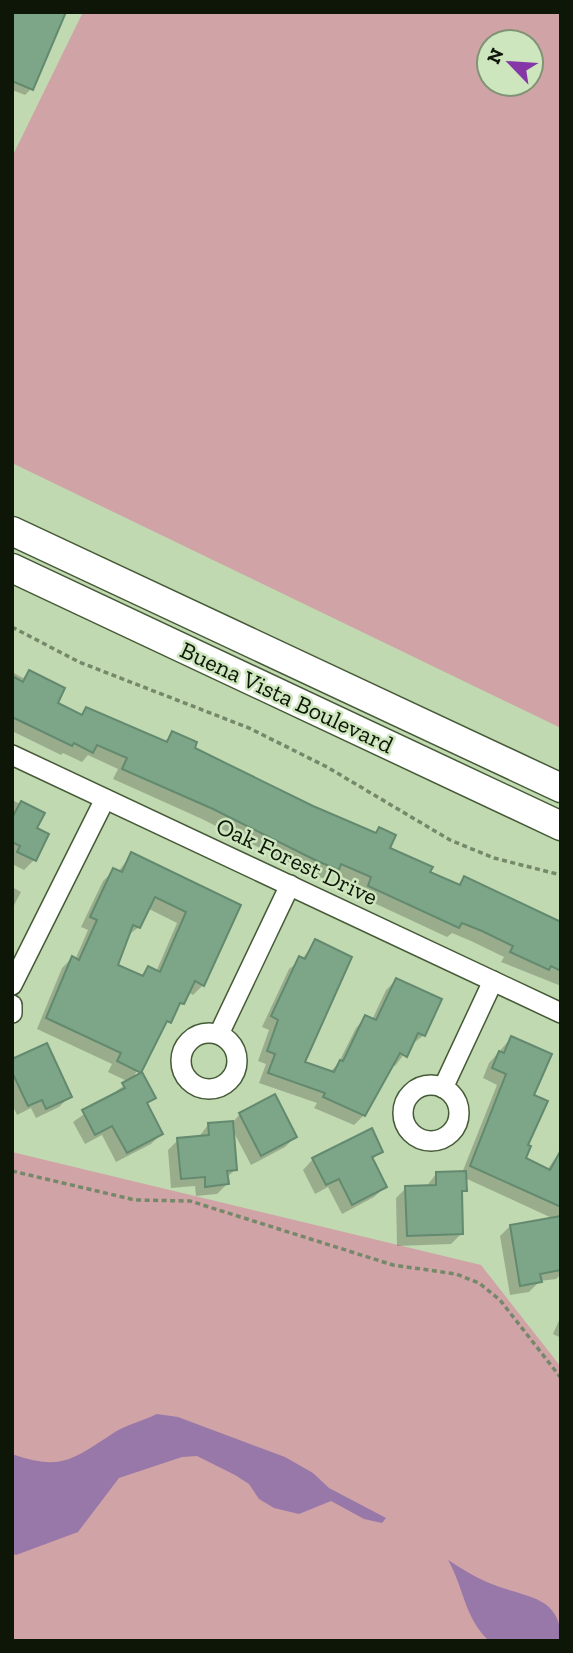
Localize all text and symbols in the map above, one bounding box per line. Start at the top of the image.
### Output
north arrow [475,28,545,98]
text: N [482,45,509,67]
street label: Buena Vista Boulevard [176,635,398,759]
street label: Oak Forest Drive [212,811,382,911]

